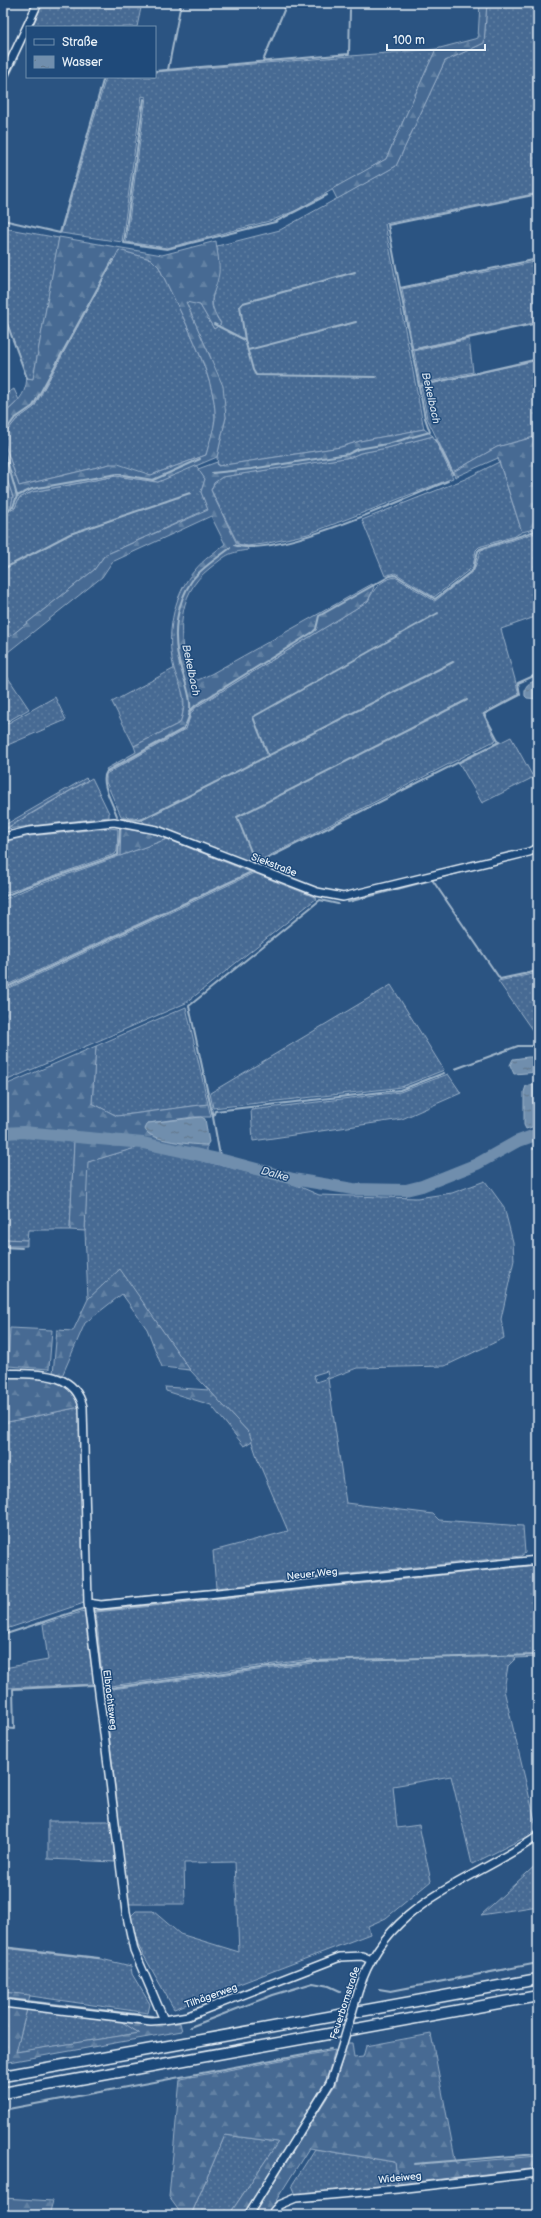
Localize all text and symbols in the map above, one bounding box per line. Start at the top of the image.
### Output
legend [26,26,156,78]
scale bar [387,26,485,52]
text: 100 m [393,33,425,48]
text: Straße [62,35,98,50]
text: Wasser [62,55,103,70]
water label: Bekelbach [419,371,443,425]
water label: Bekelbach [179,643,203,697]
street label: Siekstraße [250,851,299,879]
water label: Dalke [260,1164,291,1184]
street label: Neuer Weg [286,1565,338,1583]
street label: Elbrachtsweg [100,1669,120,1731]
street label: Feuerbornstraße [328,1965,362,2041]
street label: Tilhägerweg [183,1981,239,2011]
street label: Wideiweg [378,2170,422,2186]

